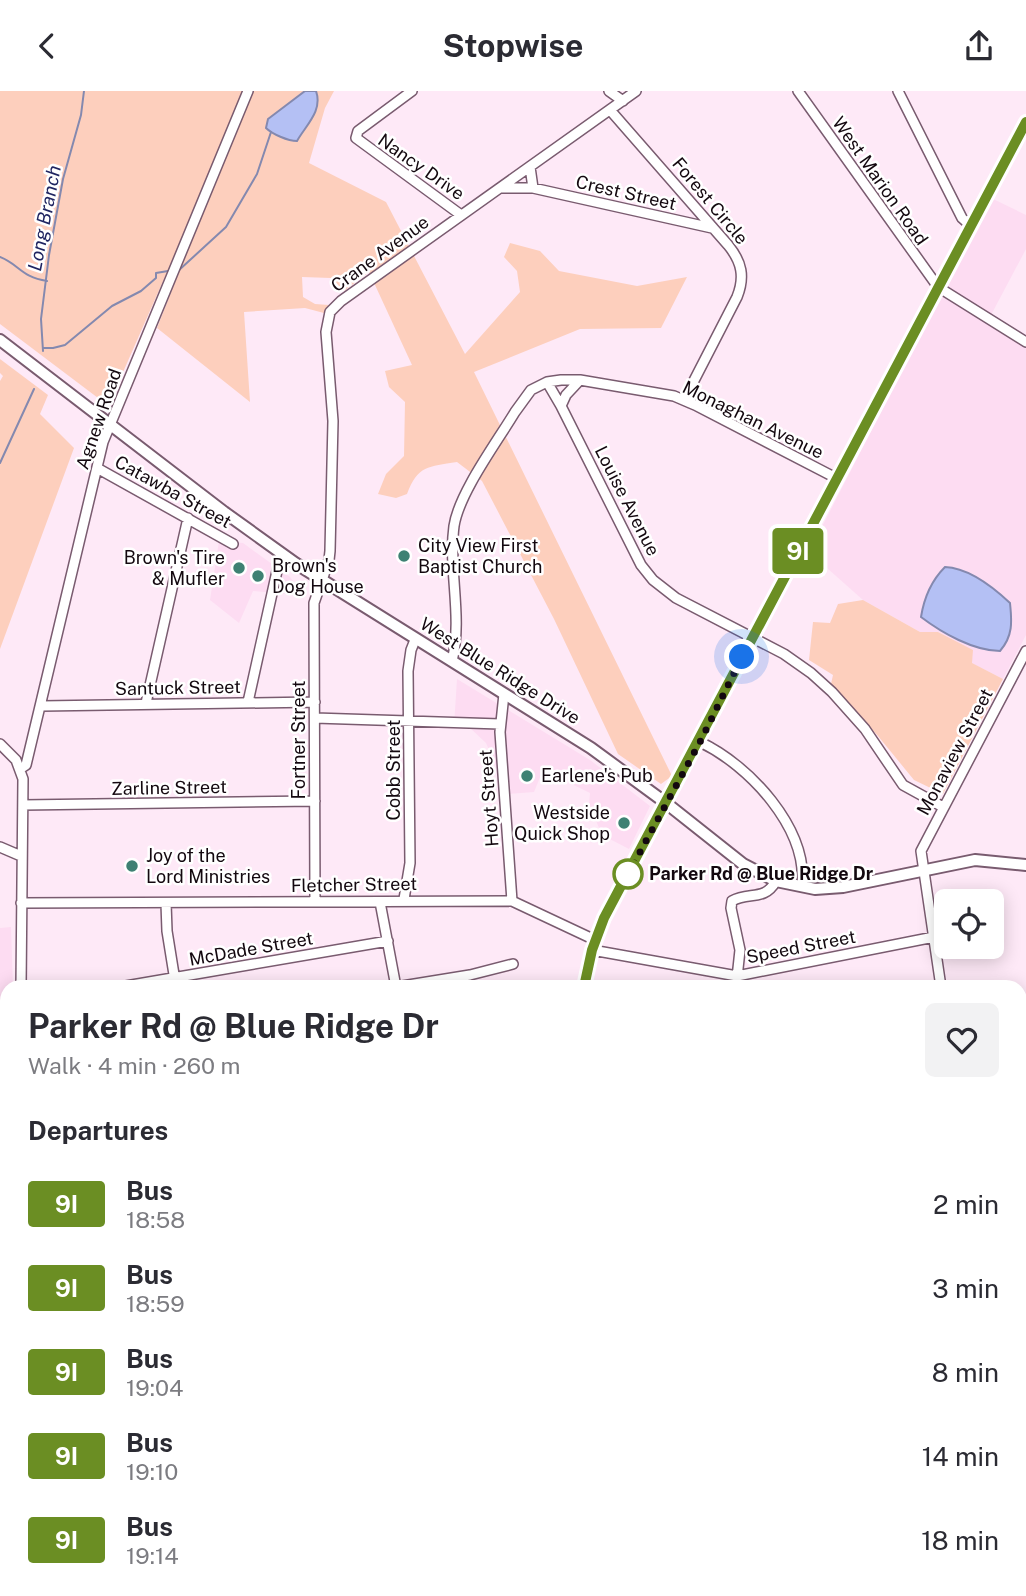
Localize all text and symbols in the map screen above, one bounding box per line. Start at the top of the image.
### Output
icon: back [28,27,66,65]
text: Stopwise [443,27,583,64]
icon: share [960,27,998,65]
street label: West Marion Road [828,113,933,249]
street label: Nancy Drive [374,129,468,204]
street label: Forest Circle [668,153,753,248]
water label: Long Branch [23,163,65,273]
street label: Crest Street [574,171,678,214]
street label: Crane Avenue [327,211,433,296]
street label: Agnew Road [71,366,126,472]
street label: Monaghan Avenue [679,376,827,463]
street label: Louise Avenue [591,442,664,559]
street label: Catawba Street [111,451,235,532]
line badge: 9I [766,528,830,574]
place label: City View First Baptist Church [418,535,542,577]
text: 9I [786,537,810,565]
place label: Brown's Tire & Mufler [124,547,225,589]
marker: City View First Baptist Church [396,548,412,564]
place label: Brown's Dog House [272,555,364,597]
marker: Brown's Tire & Mufler [231,560,247,576]
marker: Brown's Dog House [250,568,266,584]
street label: West Blue Ridge Drive [416,613,584,728]
your location [724,639,759,674]
street label: Santuck Street [115,676,241,699]
street label: Fortner Street [288,681,309,799]
street label: Monaview Street [912,685,997,819]
street label: Cobb Street [383,720,404,820]
street label: Hoyt Street [475,749,502,847]
place label: Earlene's Pub [541,765,653,786]
marker: Earlene's Pub [519,768,535,784]
street label: Zarline Street [111,776,227,799]
place label: Westside Quick Shop [514,802,610,844]
marker: Westside Quick Shop [616,815,632,831]
place label: Joy of the Lord Ministries [146,845,270,887]
marker: Joy of the Lord Ministries [124,858,140,874]
marker: Parker Rd @ Blue Ridge Dr [613,859,643,889]
place label: Parker Rd @ Blue Ridge Dr [649,863,874,884]
street label: Fletcher Street [291,873,417,896]
map controls [934,889,1004,959]
button: locate [934,889,1004,959]
street label: Speed Street [744,926,857,967]
street label: McDade Street [187,927,315,970]
button: heart [925,1003,999,1077]
text: Parker Rd @ Blue Ridge Dr [28,1007,439,1045]
text: Walk · 4 min · 260 m [28,1052,241,1079]
text: Departures [28,1115,168,1146]
text: Bus [126,1175,173,1206]
text: 2 min [933,1189,999,1220]
text: 9I [55,1190,78,1218]
text: 18:58 [126,1206,185,1233]
text: Bus [126,1259,173,1290]
text: 3 min [932,1273,999,1304]
text: 9I [55,1274,78,1302]
text: 18:59 [126,1290,185,1317]
text: Bus [126,1343,173,1374]
text: 8 min [932,1357,999,1388]
text: 9I [55,1358,78,1386]
text: 19:04 [126,1374,183,1401]
text: Bus [126,1427,173,1458]
text: 14 min [922,1441,999,1472]
text: 9I [55,1442,78,1470]
text: 19:10 [126,1458,178,1485]
text: Bus [126,1511,173,1542]
text: 18 min [921,1525,999,1556]
text: 9I [55,1526,78,1554]
text: 19:14 [126,1542,179,1569]

